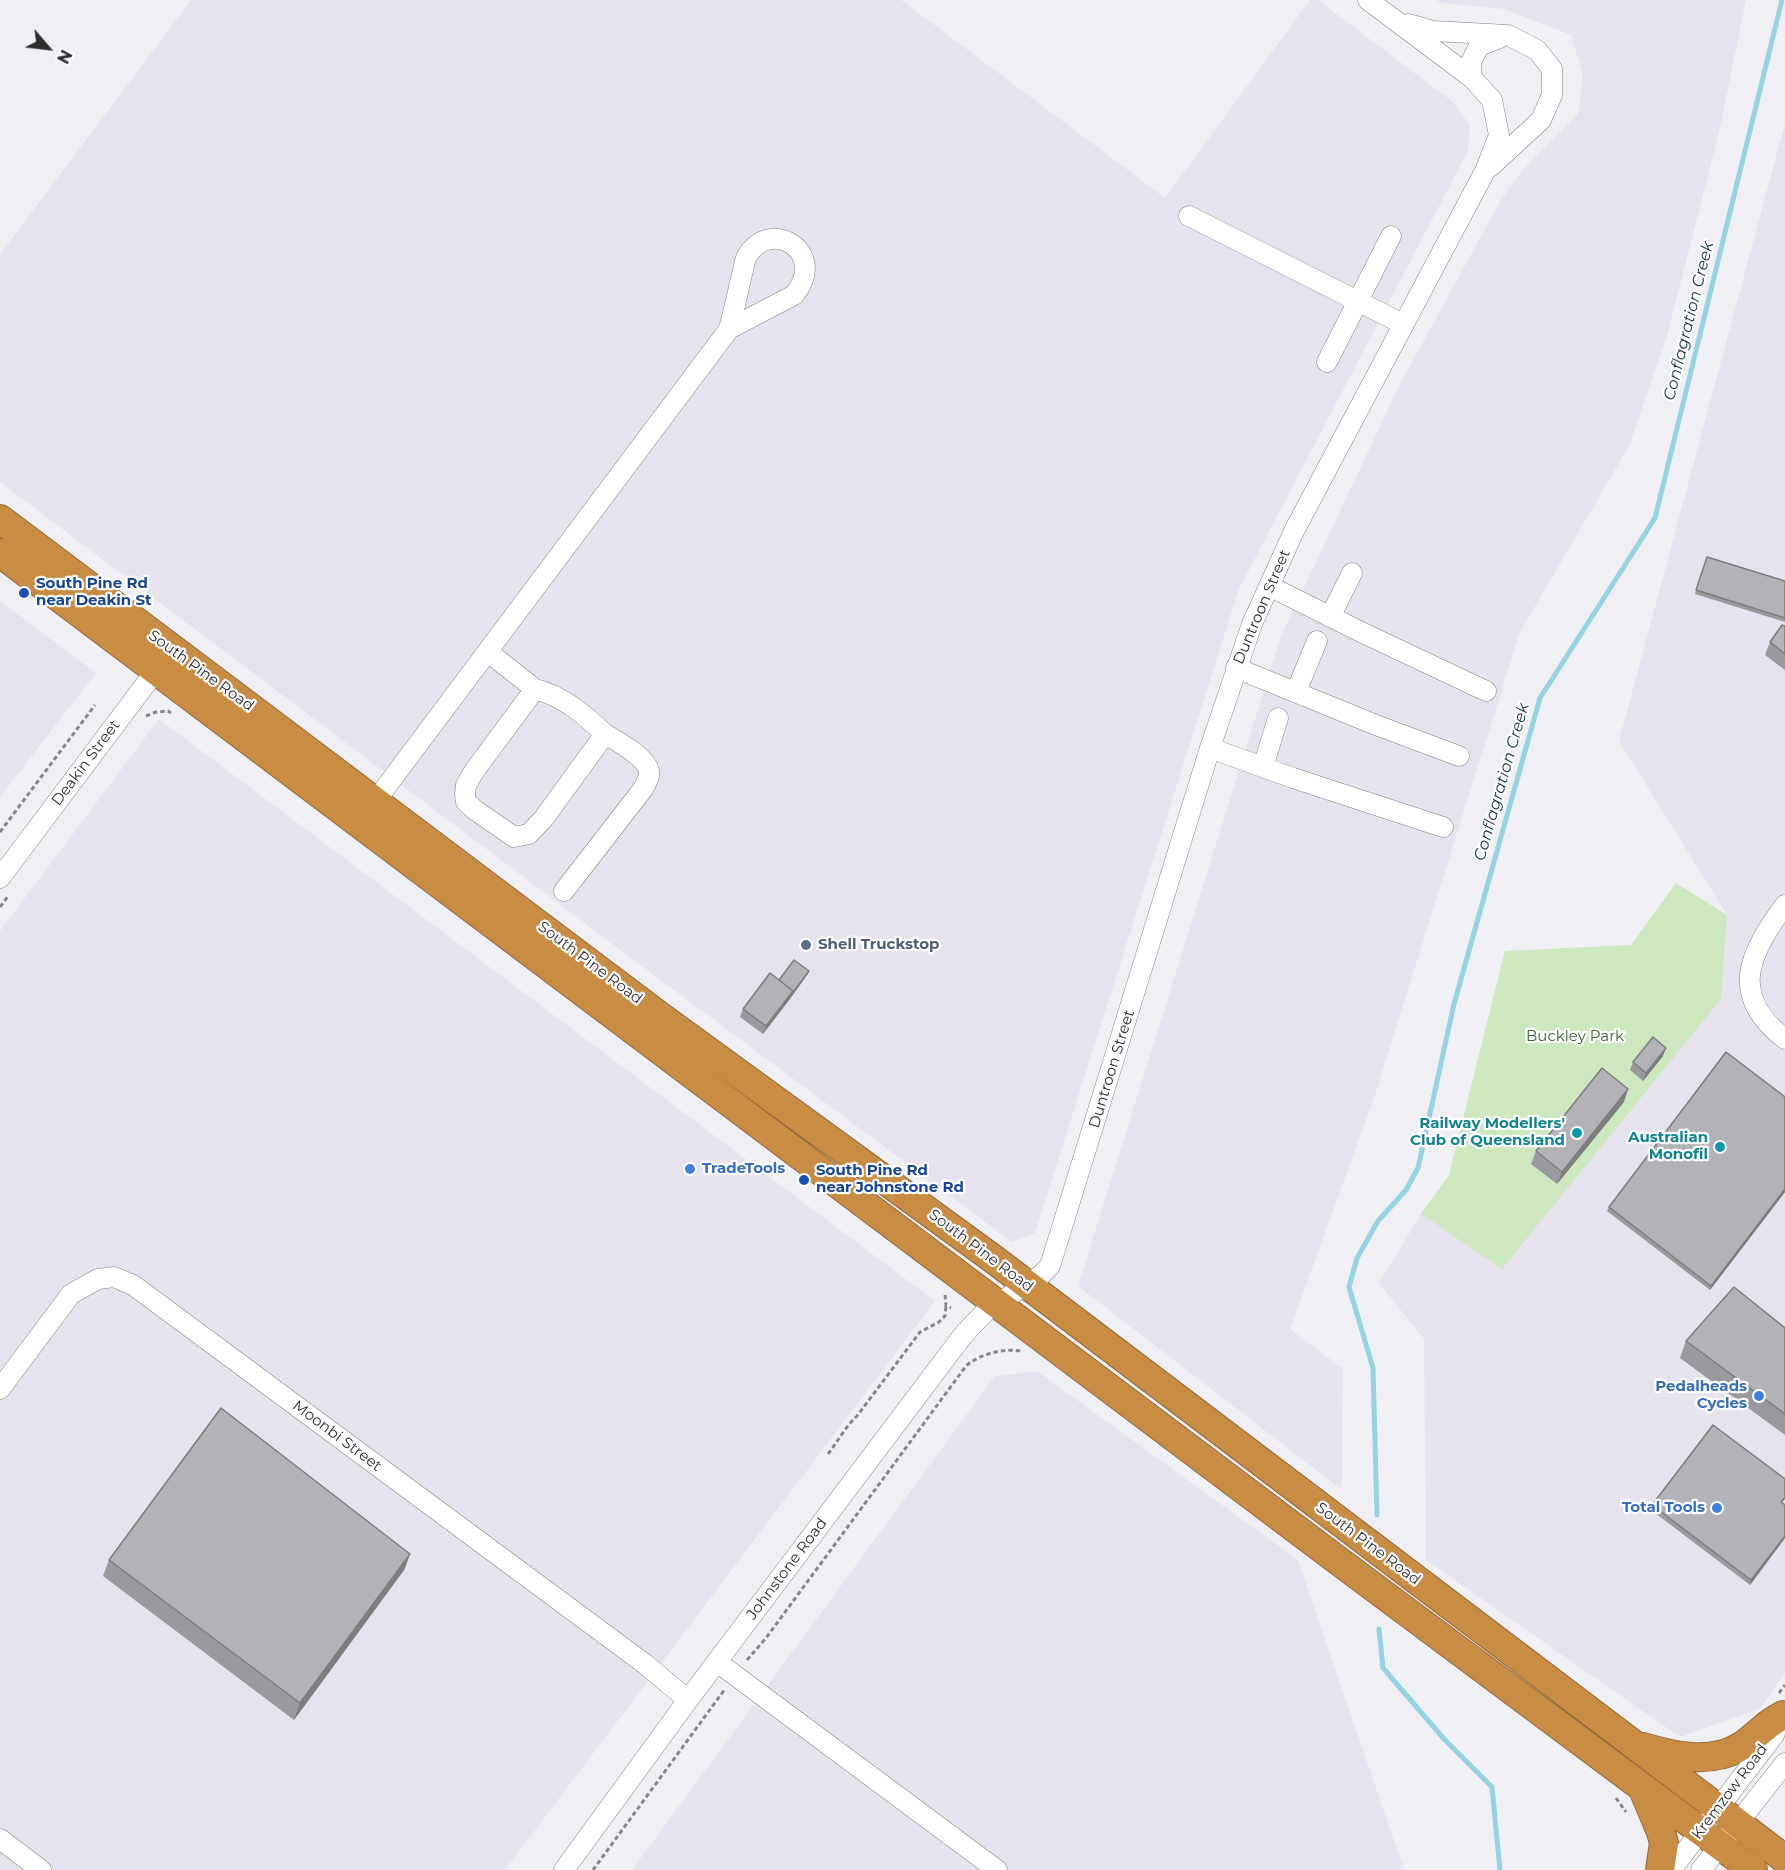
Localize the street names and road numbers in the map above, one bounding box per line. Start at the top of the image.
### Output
street label: Duntroon Street [1230,547,1294,667]
street label: South Pine Road [145,627,257,715]
street label: Deakin Street [48,717,124,809]
street label: South Pine Road [534,918,646,1008]
street label: Duntroon Street [1085,1008,1139,1130]
street label: South Pine Road [925,1206,1037,1296]
street label: Moonbi Street [289,1397,385,1475]
street label: South Pine Road [1312,1499,1424,1589]
street label: Johnstone Road [743,1515,831,1623]
street label: Kremzow Road [1688,1741,1772,1843]

